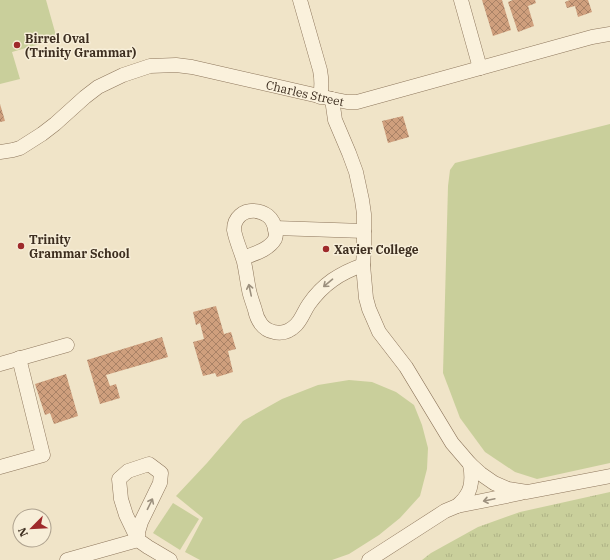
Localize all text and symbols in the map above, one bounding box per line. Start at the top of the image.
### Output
place label: Birrel Oval (Trinity Grammar) [25,31,136,60]
marker: Birrel Oval (Trinity Grammar) [12,40,22,50]
street label: Charles Street [265,77,345,109]
place label: Trinity Grammar School [29,232,130,261]
marker: Trinity Grammar School [16,241,26,251]
place label: Xavier College [334,242,419,257]
marker: Xavier College [321,244,331,254]
one-way arrow [323,279,334,288]
one-way arrow [245,284,253,297]
one-way arrow [483,496,496,504]
one-way arrow [146,498,154,510]
north arrow [12,508,52,548]
text: N [15,525,31,539]

